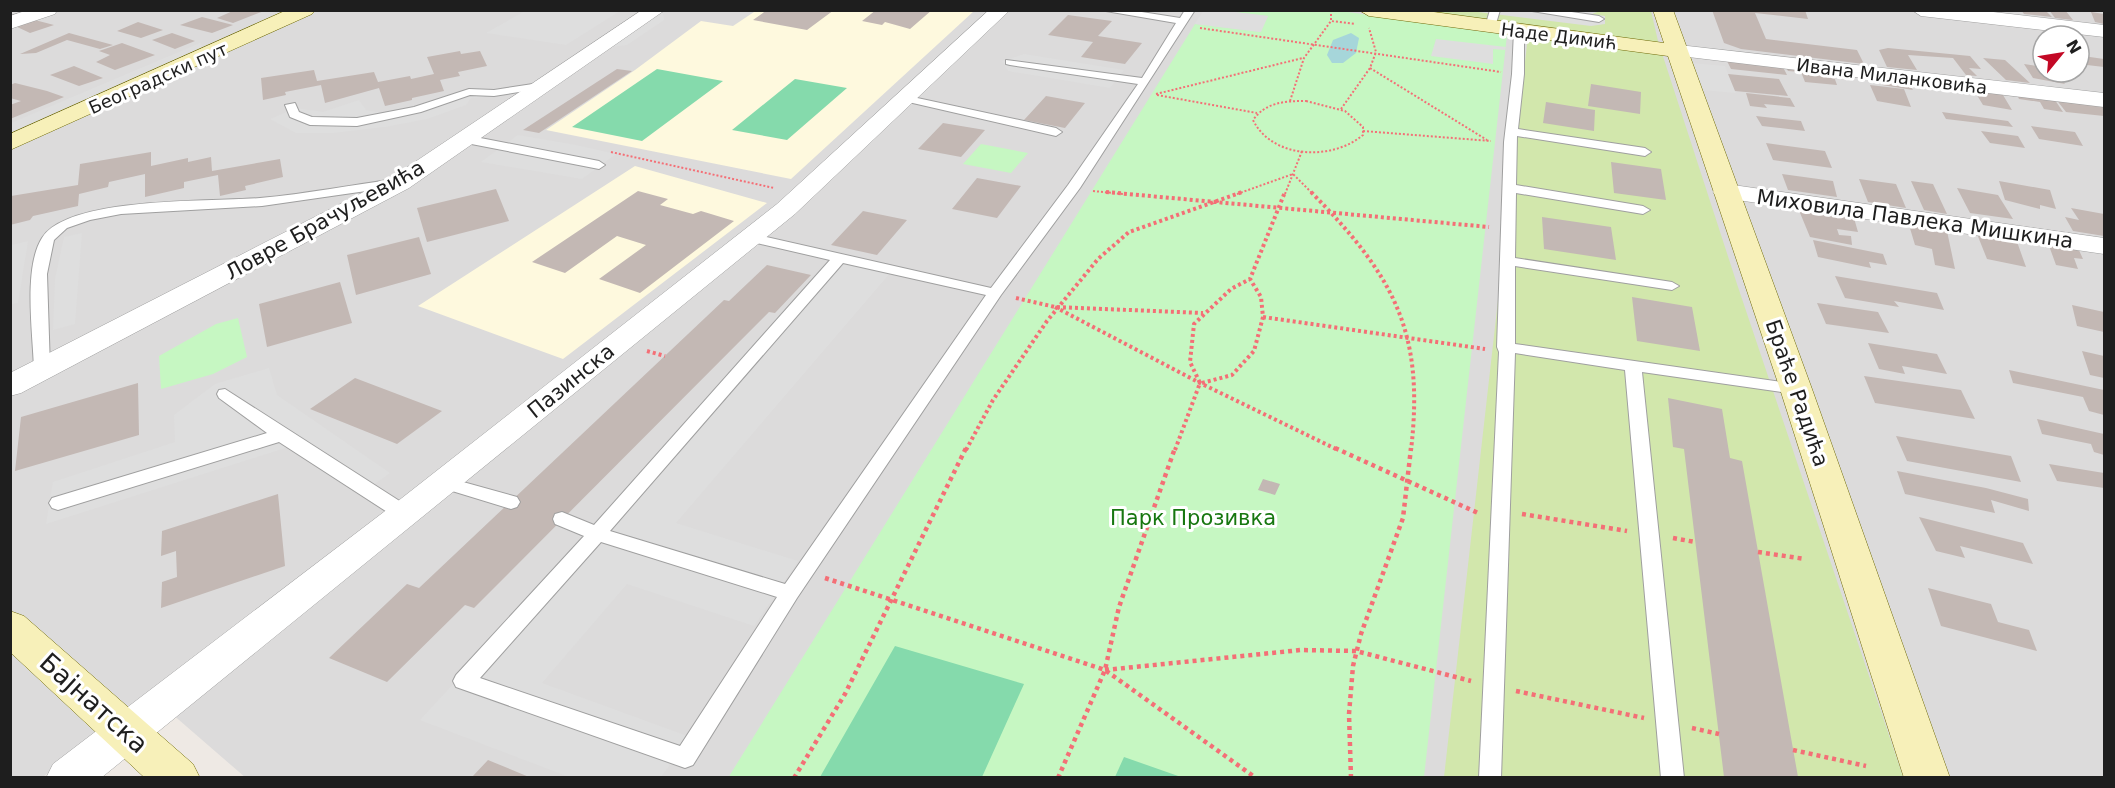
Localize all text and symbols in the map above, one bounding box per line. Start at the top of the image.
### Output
street label: Наде Димић [1500,18,1618,54]
north arrow [2031,24,2091,84]
text: N [2062,36,2085,57]
street label: Београдски пут [85,38,231,118]
street label: Ивана Миланковића [1795,54,1989,98]
street label: Ловре Брачуљевића [221,155,429,285]
street label: Миховила Павлека Мишкина [1755,185,2075,253]
street label: Браће Радића [1761,316,1833,470]
street label: Пазинска [523,339,619,423]
park label: Парк Прозивка [1110,506,1276,530]
street label: Бајнатска [34,647,154,759]

